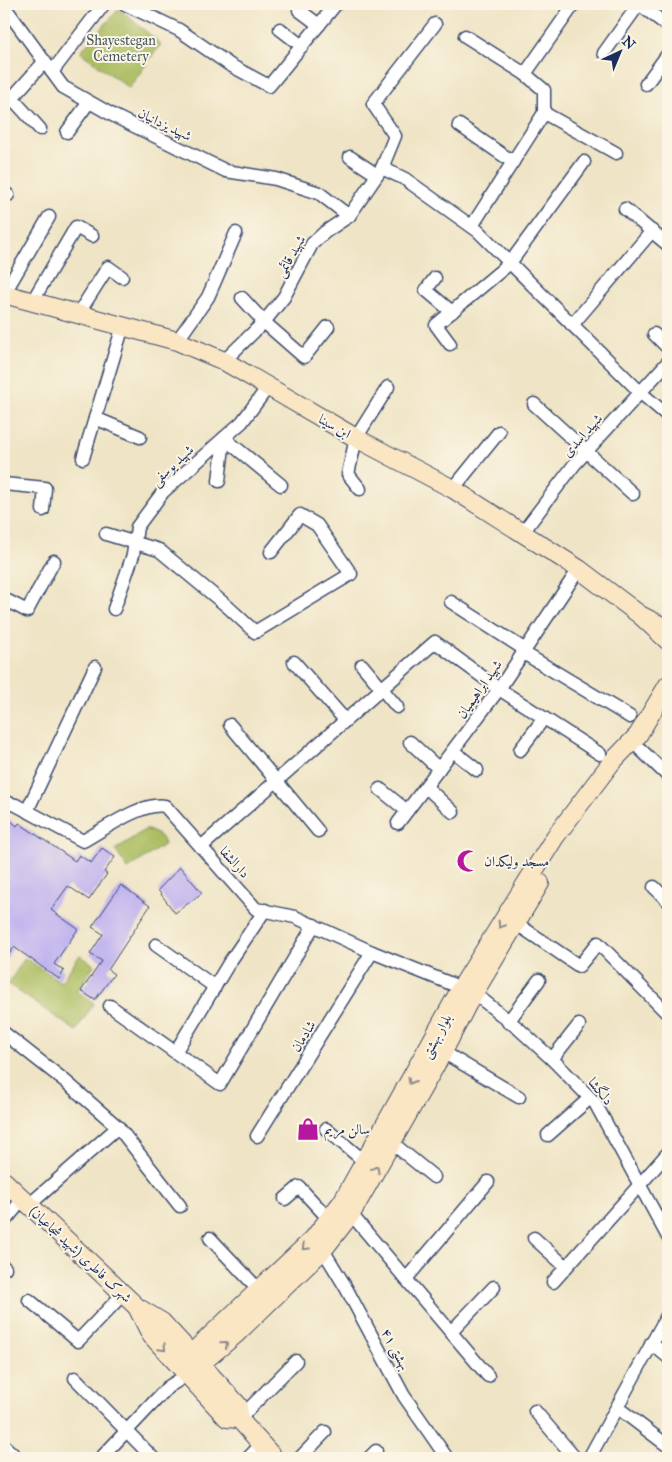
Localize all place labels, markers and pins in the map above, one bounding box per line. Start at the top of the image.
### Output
mosque icon: مسجد ولیکدان [455,848,481,874]
place label: مسجد ولیکدان [484,853,549,870]
shop icon: سالن مریم [295,1116,321,1142]
place label: سالن مریم [324,1121,370,1142]

